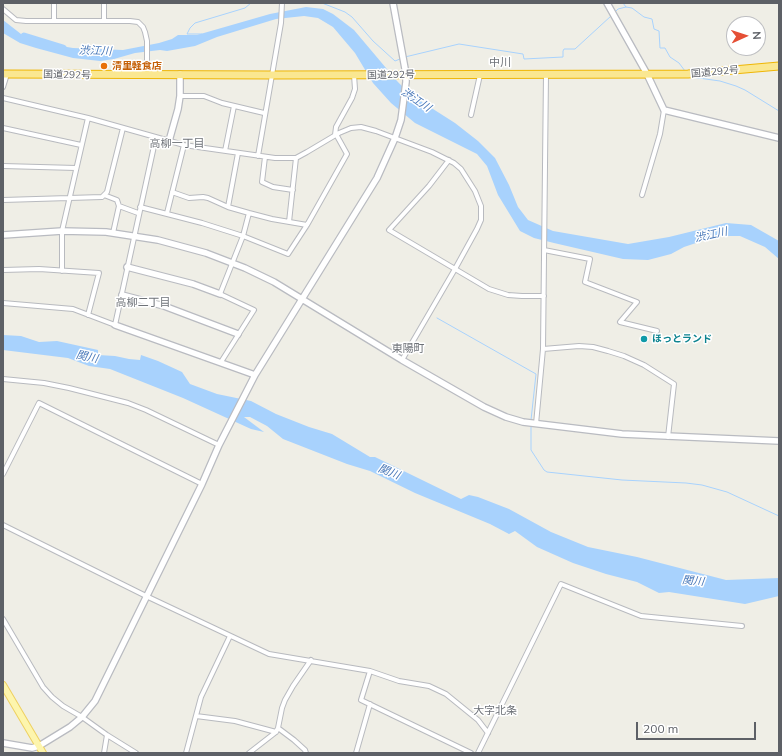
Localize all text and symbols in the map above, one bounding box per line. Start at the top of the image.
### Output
north arrow [726,16,766,56]
text: N [750,31,764,40]
water label: 渋江川 [78,44,112,58]
district label: 中川 [489,56,511,70]
place label: 清里軽食店 [112,60,162,72]
marker: 清里軽食店 [99,61,109,71]
street label: 国道292号 [691,64,739,80]
street label: 国道292号 [43,69,91,81]
street label: 国道292号 [367,69,415,81]
water label: 渋江川 [399,85,433,115]
district label: 高柳一丁目 [150,137,204,151]
water label: 渋江川 [693,225,729,245]
district label: 高柳二丁目 [116,296,170,310]
place label: ほっとランド [652,333,712,345]
marker: ほっとランド [639,334,649,344]
district label: 東陽町 [392,342,424,356]
water label: 関川 [75,348,99,366]
water label: 関川 [376,462,402,482]
water label: 関川 [681,573,705,589]
district label: 大字北条 [473,704,517,718]
scale bar [638,714,758,740]
text: 200 m [643,721,678,736]

